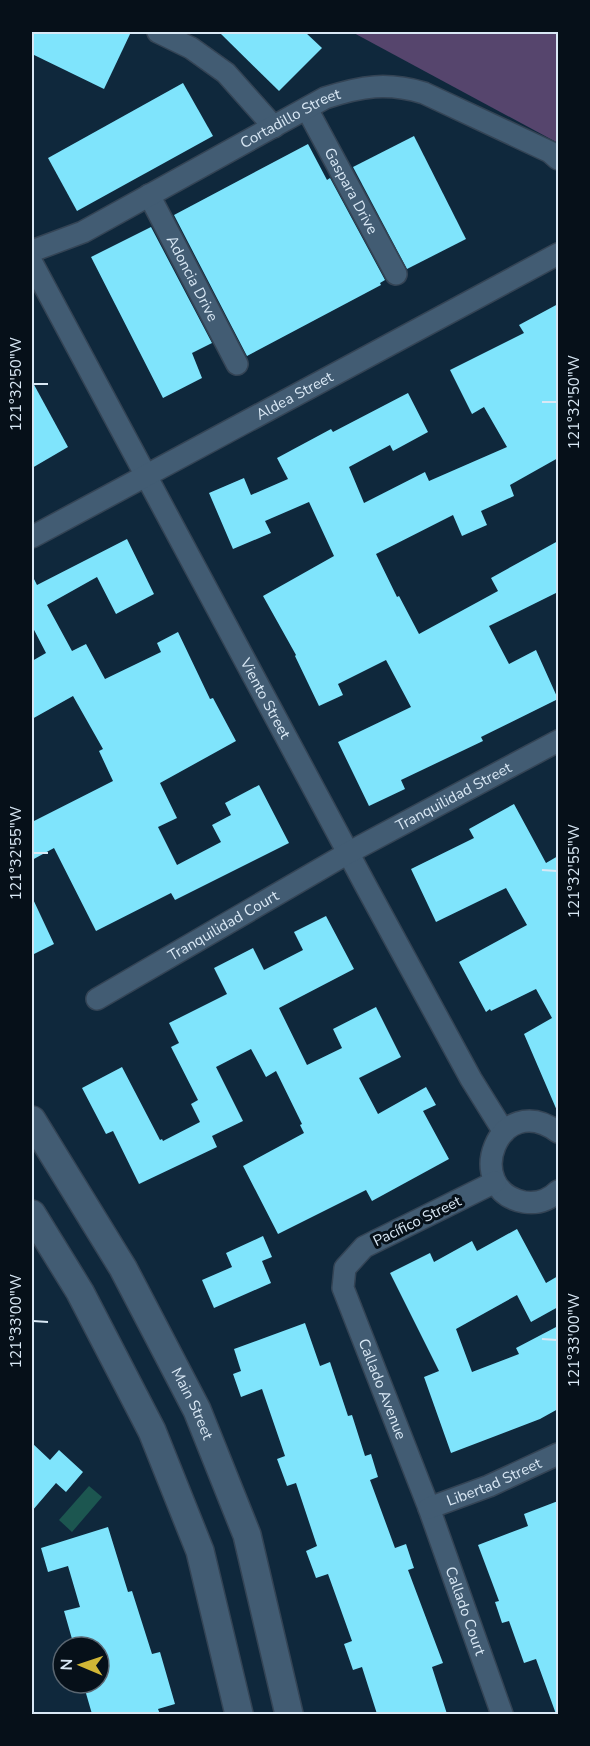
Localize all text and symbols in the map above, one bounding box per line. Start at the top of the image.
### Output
street label: Cortadillo Street [236,84,343,153]
street label: Gaspara Drive [320,144,383,238]
street label: Adoncia Drive [162,232,223,325]
text: 121°32'50"W [6,336,26,431]
text: 121°32'50"W [564,354,584,449]
street label: Aldea Street [252,367,337,425]
street label: Viento Street [235,654,295,743]
street label: Tranquilidad Street [392,757,516,836]
text: 121°32'55"W [6,805,26,900]
text: 121°32'55"W [564,823,584,918]
street label: Tranquilidad Court [164,885,283,966]
street label: Pacífico Street [370,1191,465,1251]
text: 121°33'00"W [6,1273,26,1368]
text: 121°33'00"W [564,1292,584,1387]
street label: Callado Avenue [354,1336,411,1442]
street label: Main Street [167,1364,218,1443]
street label: Libertad Street [444,1453,545,1511]
street label: Callado Court [440,1564,491,1659]
north arrow [51,1635,111,1695]
text: N [56,1658,78,1671]

